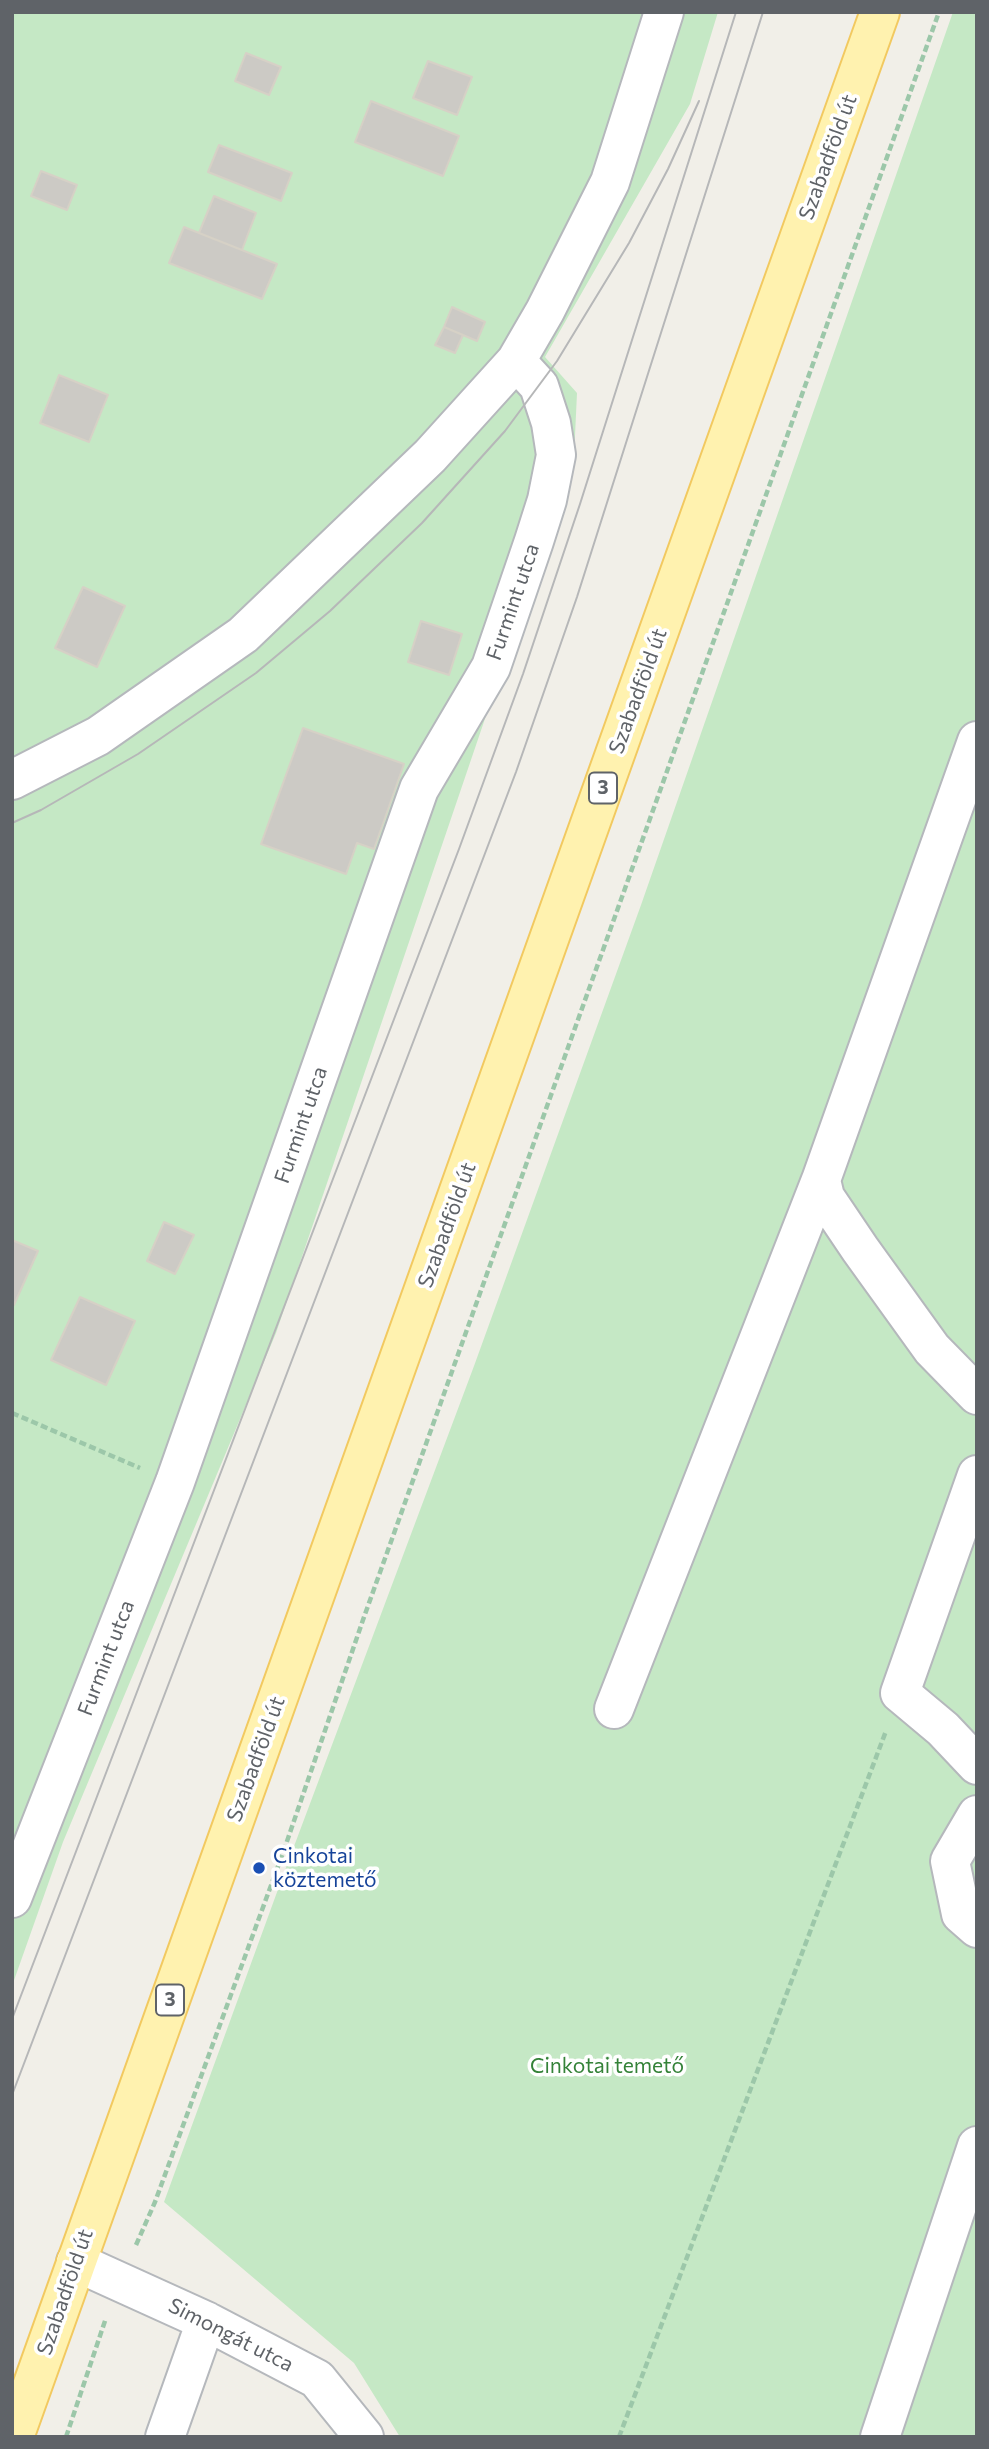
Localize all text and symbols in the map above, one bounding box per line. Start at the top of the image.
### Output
street label: Szabadföld út [794,91,862,223]
street label: Furmint utca [481,540,545,664]
street label: Szabadföld út [604,625,672,757]
road number: 3 [589,772,617,804]
street label: Furmint utca [269,1063,333,1187]
street label: Szabadföld út [413,1159,481,1291]
street label: Furmint utca [72,1597,140,1719]
street label: Szabadföld út [222,1693,290,1825]
place label: Cinkotai köztemető [273,1843,377,1893]
marker: Cinkotai köztemető [251,1860,267,1876]
road number: 3 [156,1984,184,2016]
park label: Cinkotai temető [530,2053,684,2079]
street label: Szabadföld út [32,2226,98,2358]
street label: Simongát utca [164,2293,298,2377]

